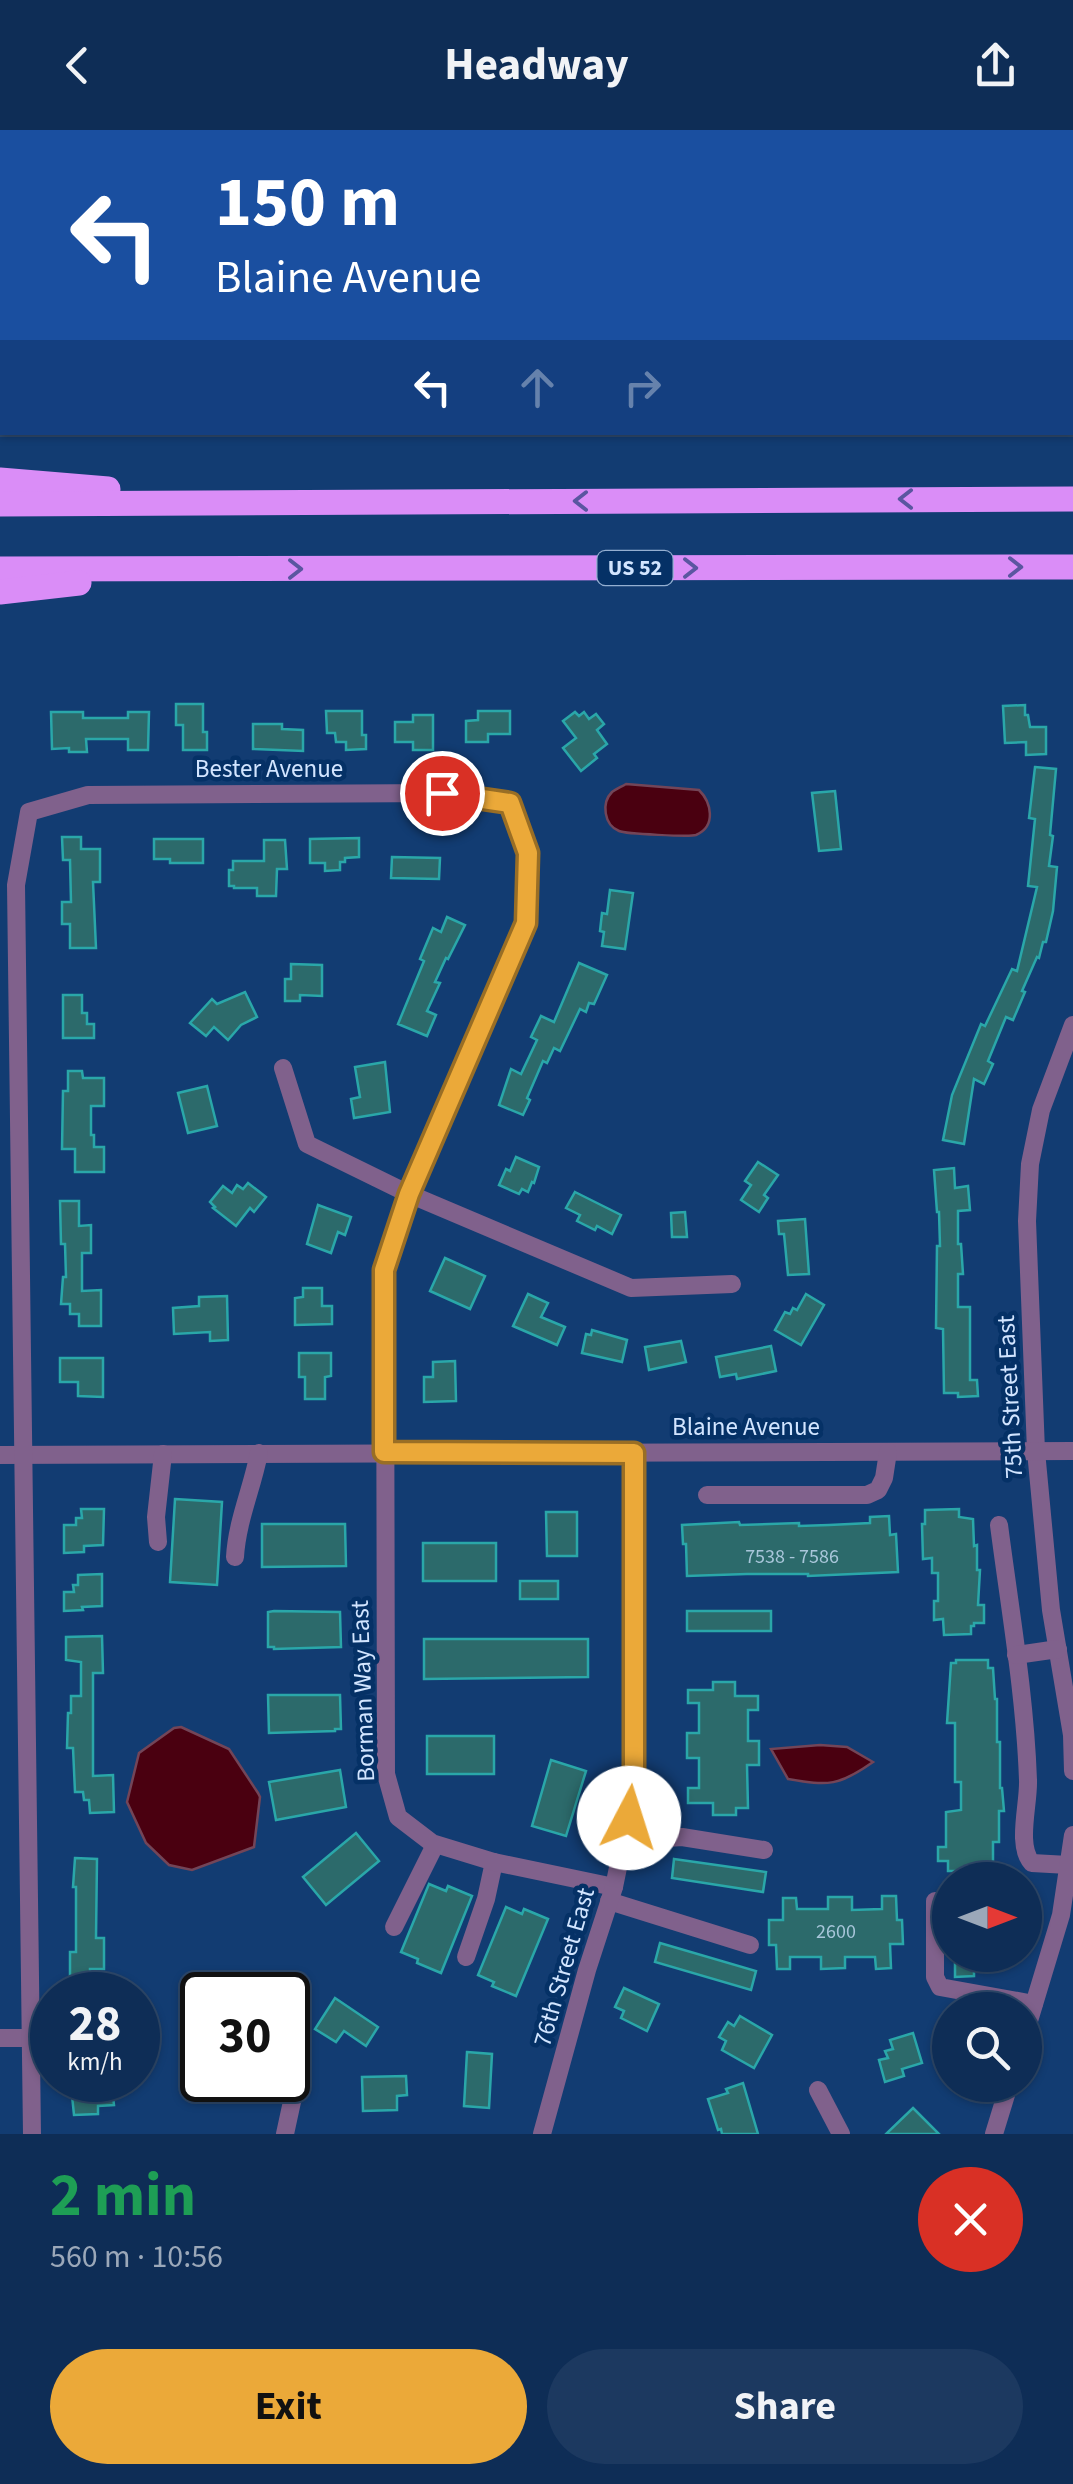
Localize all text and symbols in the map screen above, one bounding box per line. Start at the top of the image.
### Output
text: Headway [444,33,629,97]
icon: back [50,38,105,93]
icon: share [968,38,1023,93]
text: 150 m [215,153,400,253]
icon: left [50,170,180,300]
text: Blaine Avenue [215,246,481,310]
icon: left [405,360,460,415]
icon: ahead [510,360,565,415]
icon: right [615,360,670,415]
one-way arrow [897,489,913,510]
one-way arrow [572,490,588,512]
road number: US 52 [598,551,672,585]
one-way arrow [1008,556,1024,578]
one-way arrow [684,557,699,579]
one-way arrow [288,558,304,580]
street label: Bester Avenue [195,751,343,787]
pin [400,751,485,836]
icon: arrive [415,766,470,821]
street label: 75th Street East [988,1314,1032,1480]
street label: Blaine Avenue [672,1409,820,1445]
house number: 7538 - 7586 [745,1543,839,1571]
street label: Borman Way East [342,1599,384,1782]
position arrow [577,1766,681,1870]
north arrow [932,1862,1042,1972]
map controls [932,1862,1042,2102]
street label: 76th Street East [524,1883,604,2051]
house number: 2600 [816,1918,856,1946]
speed limit sign: 30 [180,1972,310,2102]
text: 28 [69,1989,121,2060]
button: search [932,1992,1042,2102]
text: km/h [67,2044,123,2080]
text: 2 min [50,2154,196,2239]
button: close [918,2167,1023,2272]
text: 560 m · 10:56 [50,2234,223,2280]
button: Exit [50,2349,527,2464]
button: Share [547,2349,1023,2464]

